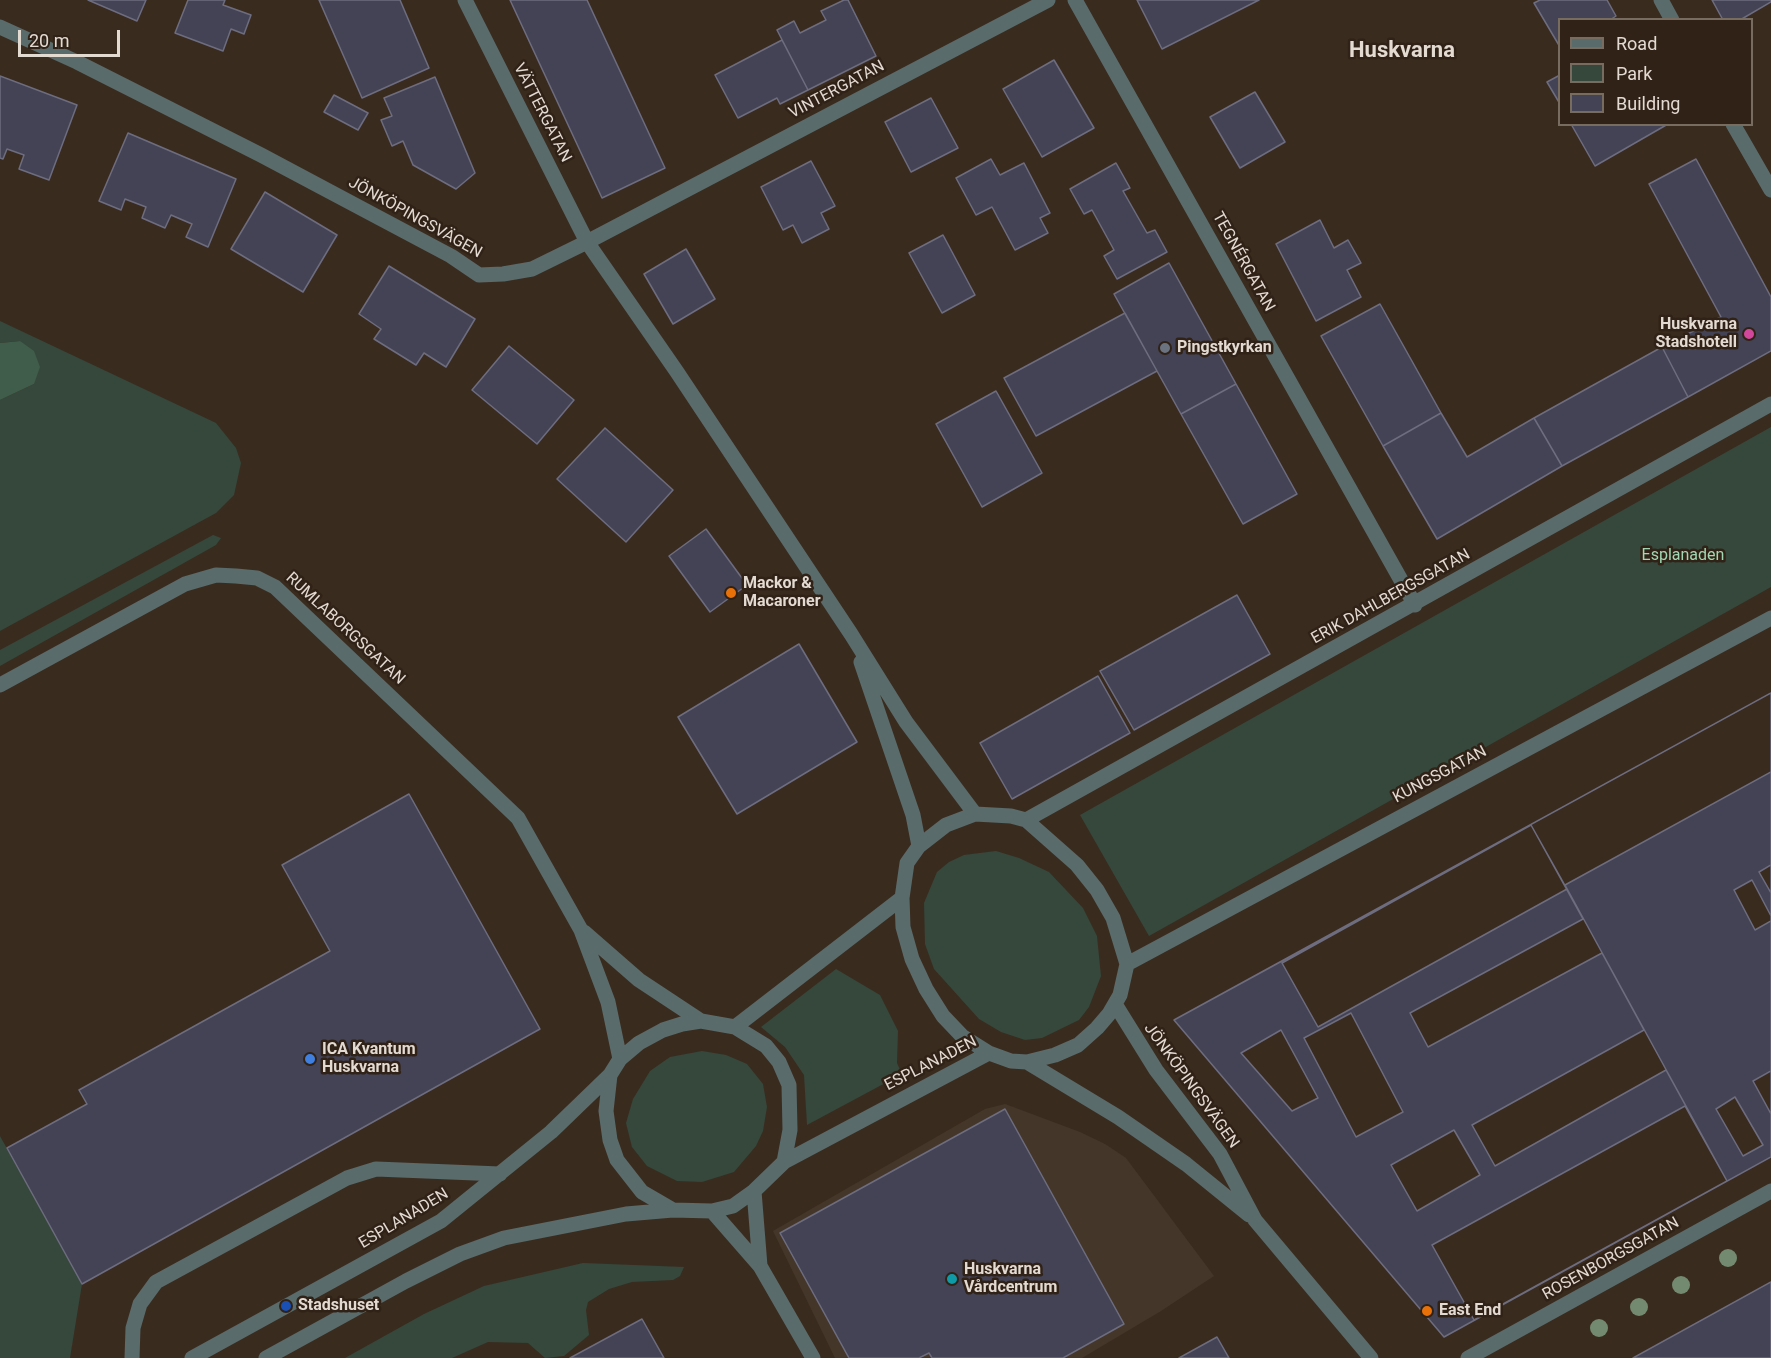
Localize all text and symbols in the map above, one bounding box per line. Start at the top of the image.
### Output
scale bar [21,18,123,56]
legend [1558,18,1753,126]
text: 20 m [29,30,69,51]
text: Road [1616,33,1657,54]
district label: Huskvarna [1349,38,1455,64]
street label: VINTERGATAN [786,57,888,123]
street label: VÄTTERGATAN [509,60,575,166]
text: Park [1616,63,1652,84]
text: Building [1616,93,1680,114]
street label: JÖNKÖPINGSVÄGEN [345,173,485,263]
street label: TEGNÉRGATAN [1208,209,1278,315]
place label: Huskvarna Stadshotell [1655,315,1737,353]
marker: Huskvarna Stadshotell [1742,327,1756,341]
place label: Pingstkyrkan [1177,338,1272,358]
marker: Pingstkyrkan [1158,341,1172,355]
street label: ERIK DAHLBERGSGATAN [1308,545,1474,649]
park label: Esplanaden [1642,546,1724,566]
street label: RUMLABORGSGATAN [281,569,409,689]
place label: Mackor & Macaroner [743,574,821,612]
marker: Mackor & Macaroner [724,586,738,600]
street label: KUNGSGATAN [1390,742,1490,808]
street label: JÖNKÖPINGSVÄGEN [1139,1020,1243,1152]
street label: ESPLANADEN [882,1033,980,1095]
place label: ICA Kvantum Huskvarna [322,1040,415,1078]
marker: ICA Kvantum Huskvarna [303,1052,317,1066]
street label: ESPLANADEN [356,1185,452,1253]
street label: ROSENBORGSGATAN [1539,1213,1683,1305]
place label: Huskvarna Vårdcentrum [964,1260,1057,1298]
marker: Huskvarna Vårdcentrum [945,1272,959,1286]
place label: Stadshuset [298,1296,379,1316]
marker: Stadshuset [279,1299,293,1313]
place label: East End [1439,1301,1501,1321]
marker: East End [1420,1304,1434,1318]

